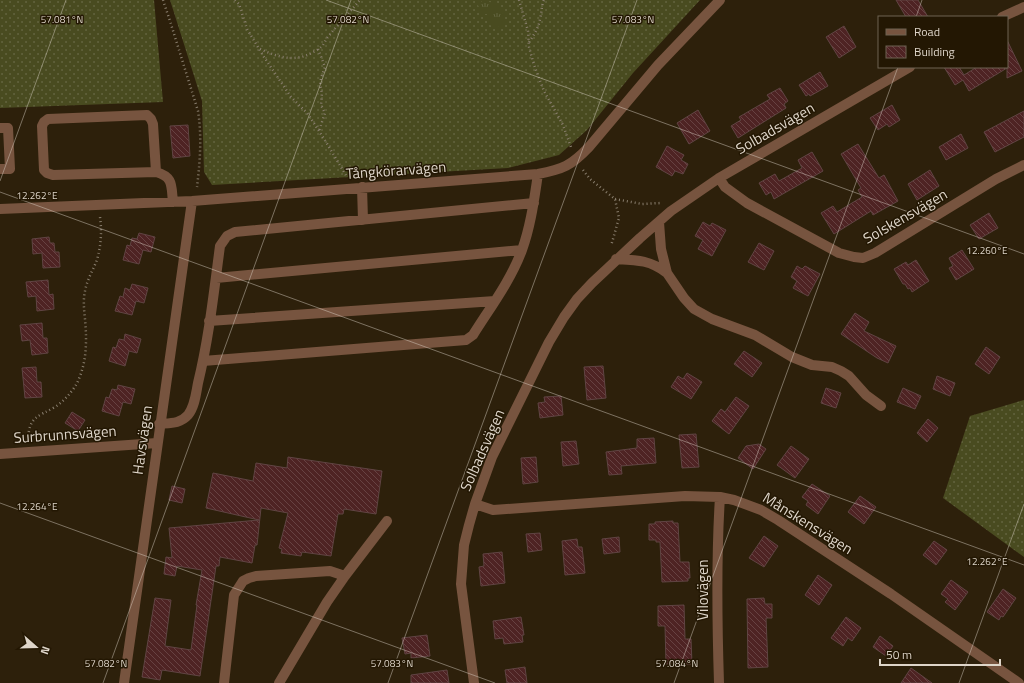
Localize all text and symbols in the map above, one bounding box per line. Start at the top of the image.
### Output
text: 57.081°N [41,12,83,27]
text: 57.082°N [327,12,369,27]
text: 57.083°N [612,12,654,27]
legend [878,16,1008,68]
text: Road [914,22,940,41]
text: Building [914,42,955,61]
street label: Solbadsvägen [731,96,819,160]
street label: Tångkörarvägen [345,155,447,185]
street label: Solskensvägen [859,183,951,249]
text: 12.262°E [16,188,58,203]
text: 12.260°E [966,243,1008,258]
street label: Havsvägen [126,404,158,476]
street label: Solbadsvägen [454,405,510,495]
street label: Surbrunnsvägen [13,419,117,449]
street label: Månskensvägen [758,486,858,560]
text: 12.264°E [16,499,58,514]
text: 12.262°E [966,554,1008,569]
street label: Vilovägen [691,559,714,621]
north arrow [16,627,56,667]
scale bar [880,641,1000,667]
text: N [37,644,54,657]
text: 50 m [886,645,912,664]
text: 57.082°N [85,656,127,671]
text: 57.083°N [371,656,413,671]
text: 57.084°N [656,656,698,671]

